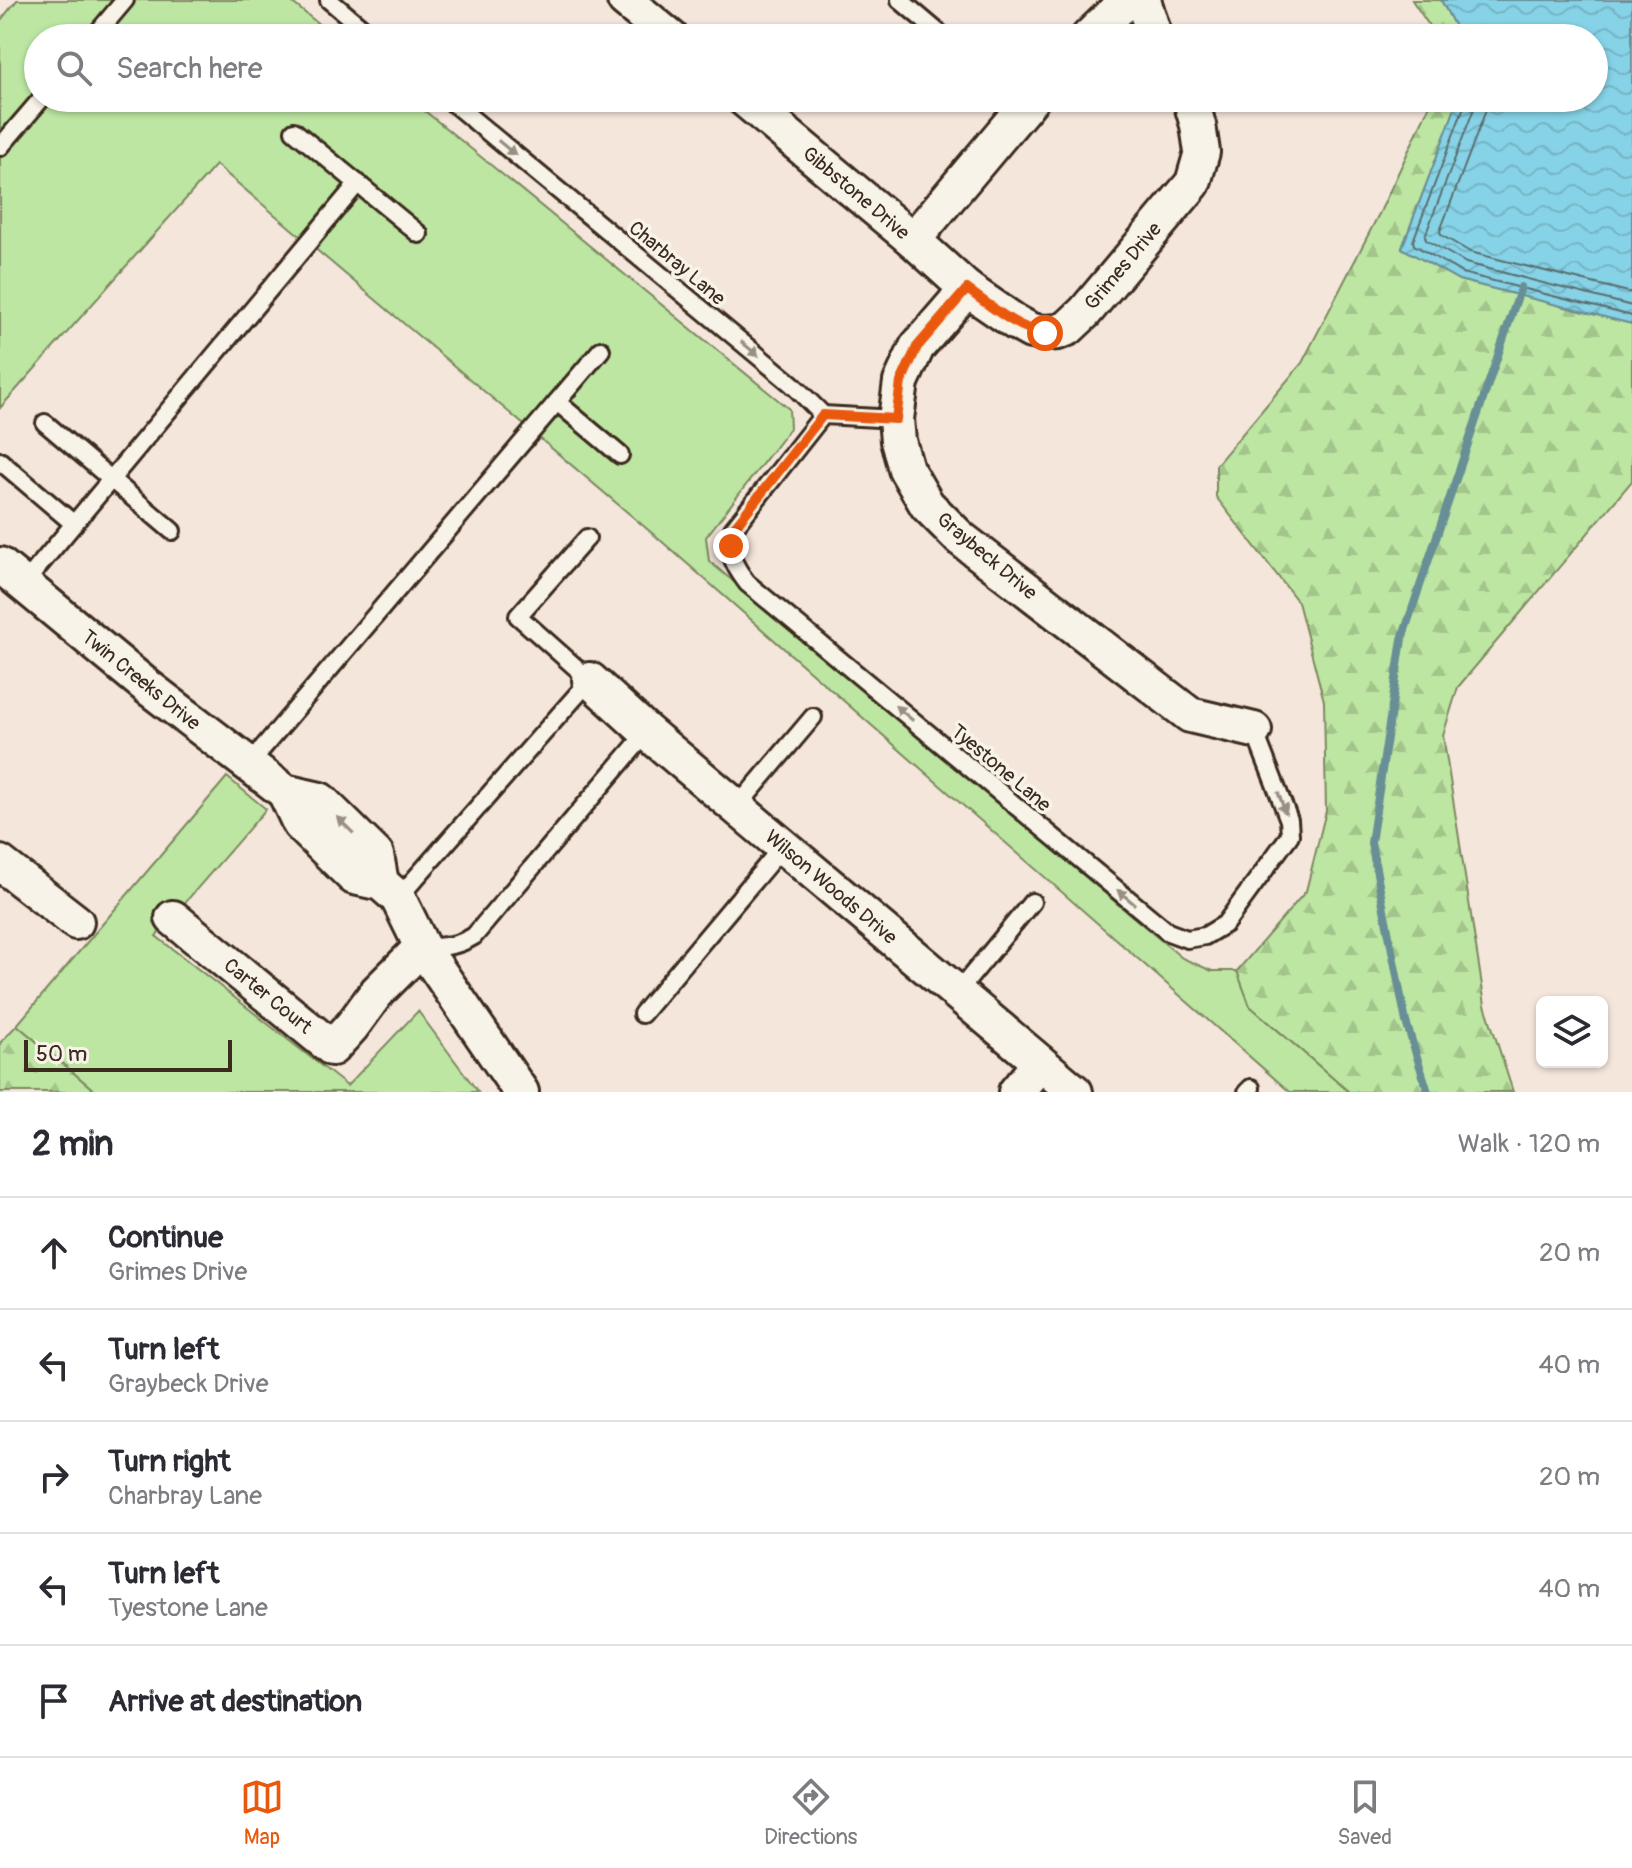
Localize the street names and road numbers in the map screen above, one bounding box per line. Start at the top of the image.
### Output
street label: Gibbstone Drive [797,141,915,245]
street label: Charbray Lane [624,215,731,311]
street label: Grimes Drive [1079,217,1167,315]
street label: Graybeck Drive [932,507,1042,605]
street label: Twin Creeks Drive [76,624,206,736]
street label: Tyestone Lane [946,719,1056,817]
street label: Wilson Woods Drive [760,824,902,950]
street label: Carter Court [219,953,318,1040]

